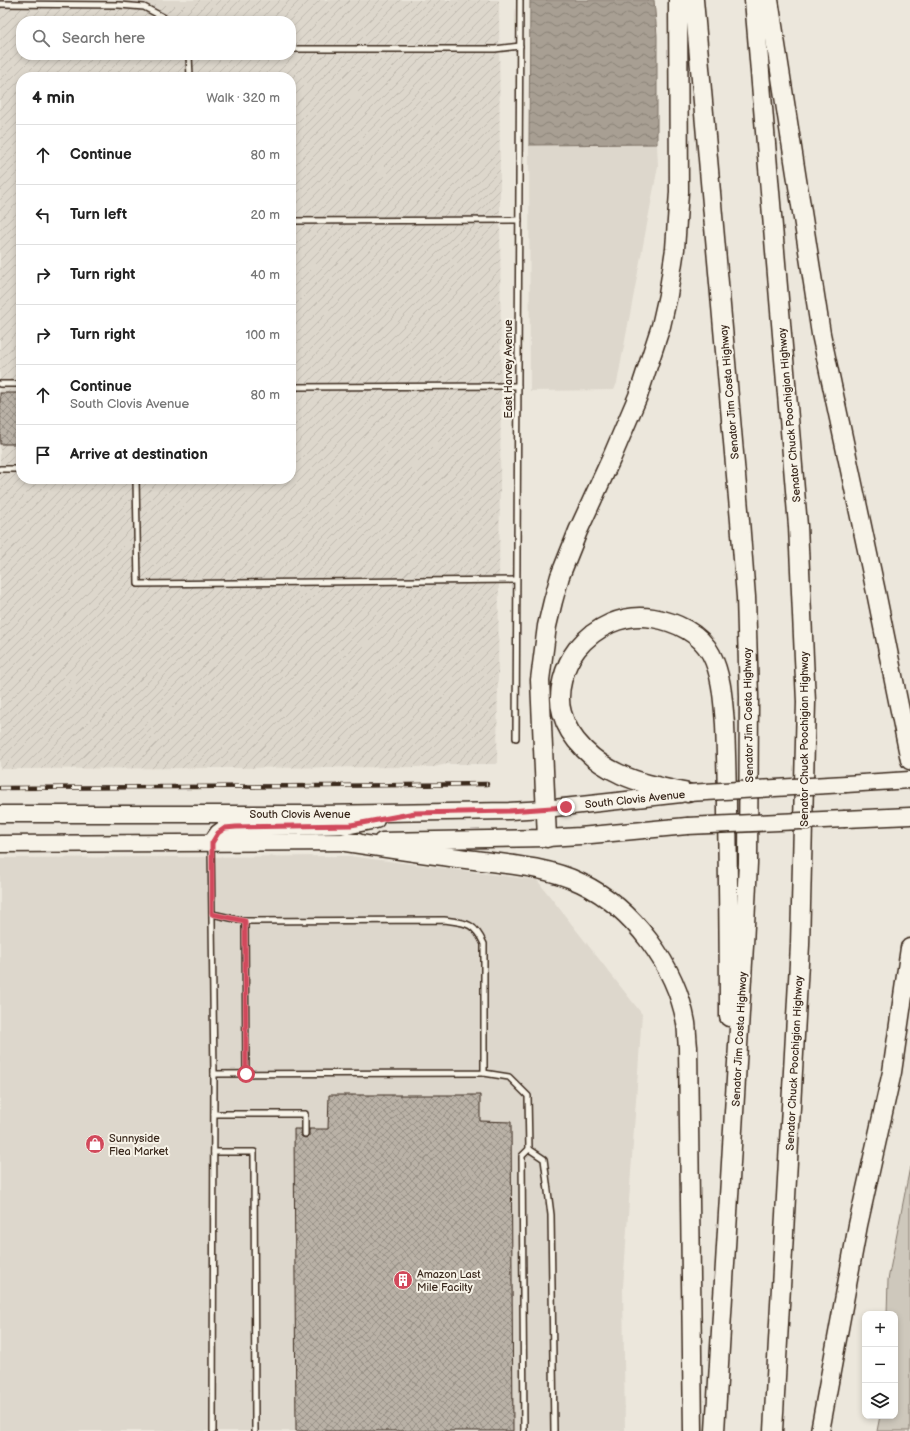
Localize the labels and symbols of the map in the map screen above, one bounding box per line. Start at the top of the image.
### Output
street label: East Harvey Avenue [502,319,515,419]
street label: Senator Jim Costa Highway [717,324,742,460]
street label: Senator Chuck Poochigian Highway [775,327,804,503]
street label: Senator Jim Costa Highway [741,647,756,783]
street label: Senator Chuck Poochigian Highway [798,651,811,827]
street label: South Clovis Avenue [584,788,686,811]
route end [557,798,575,816]
street label: South Clovis Avenue [250,808,351,821]
street label: Senator Jim Costa Highway [729,971,750,1107]
street label: Senator Chuck Poochigian Highway [783,975,806,1151]
route start [237,1065,255,1083]
place label: Sunnyside Flea Market [109,1132,169,1158]
shop icon: Sunnyside Flea Market [84,1133,106,1155]
place label: Amazon Last Mile Facilty [417,1268,481,1294]
building icon: Amazon Last Mile Facilty [392,1269,414,1291]

